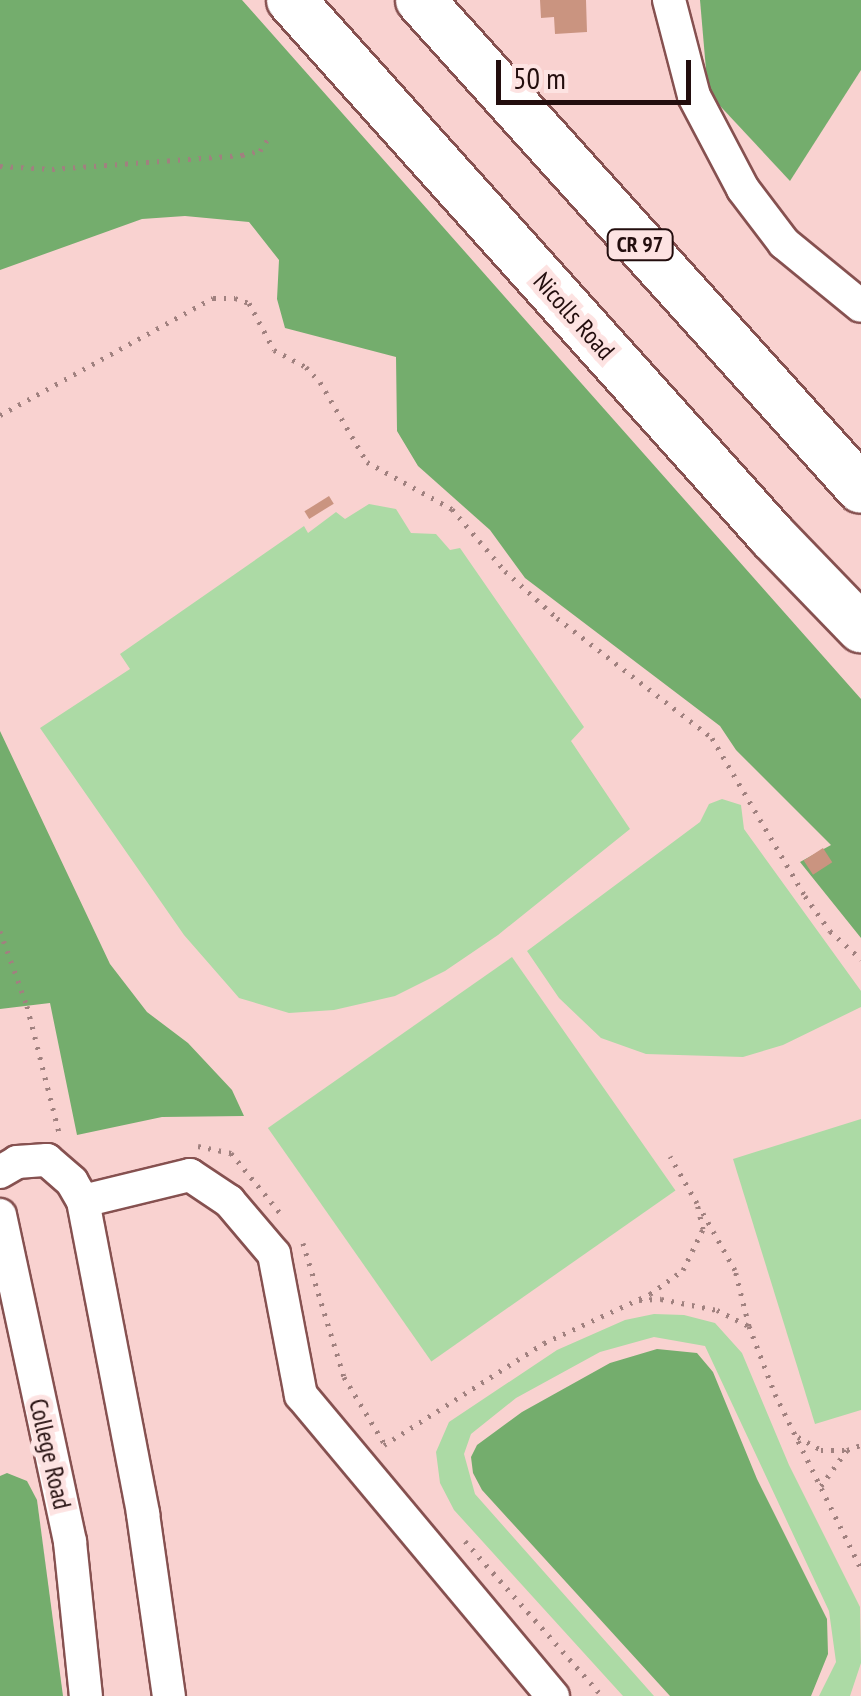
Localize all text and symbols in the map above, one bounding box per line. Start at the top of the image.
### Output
scale bar [501,40,696,102]
text: 50 m [513,58,566,97]
road number: CR 97 [605,228,675,262]
street label: Nicolls Road [527,267,621,365]
street label: College Road [23,1396,77,1512]

